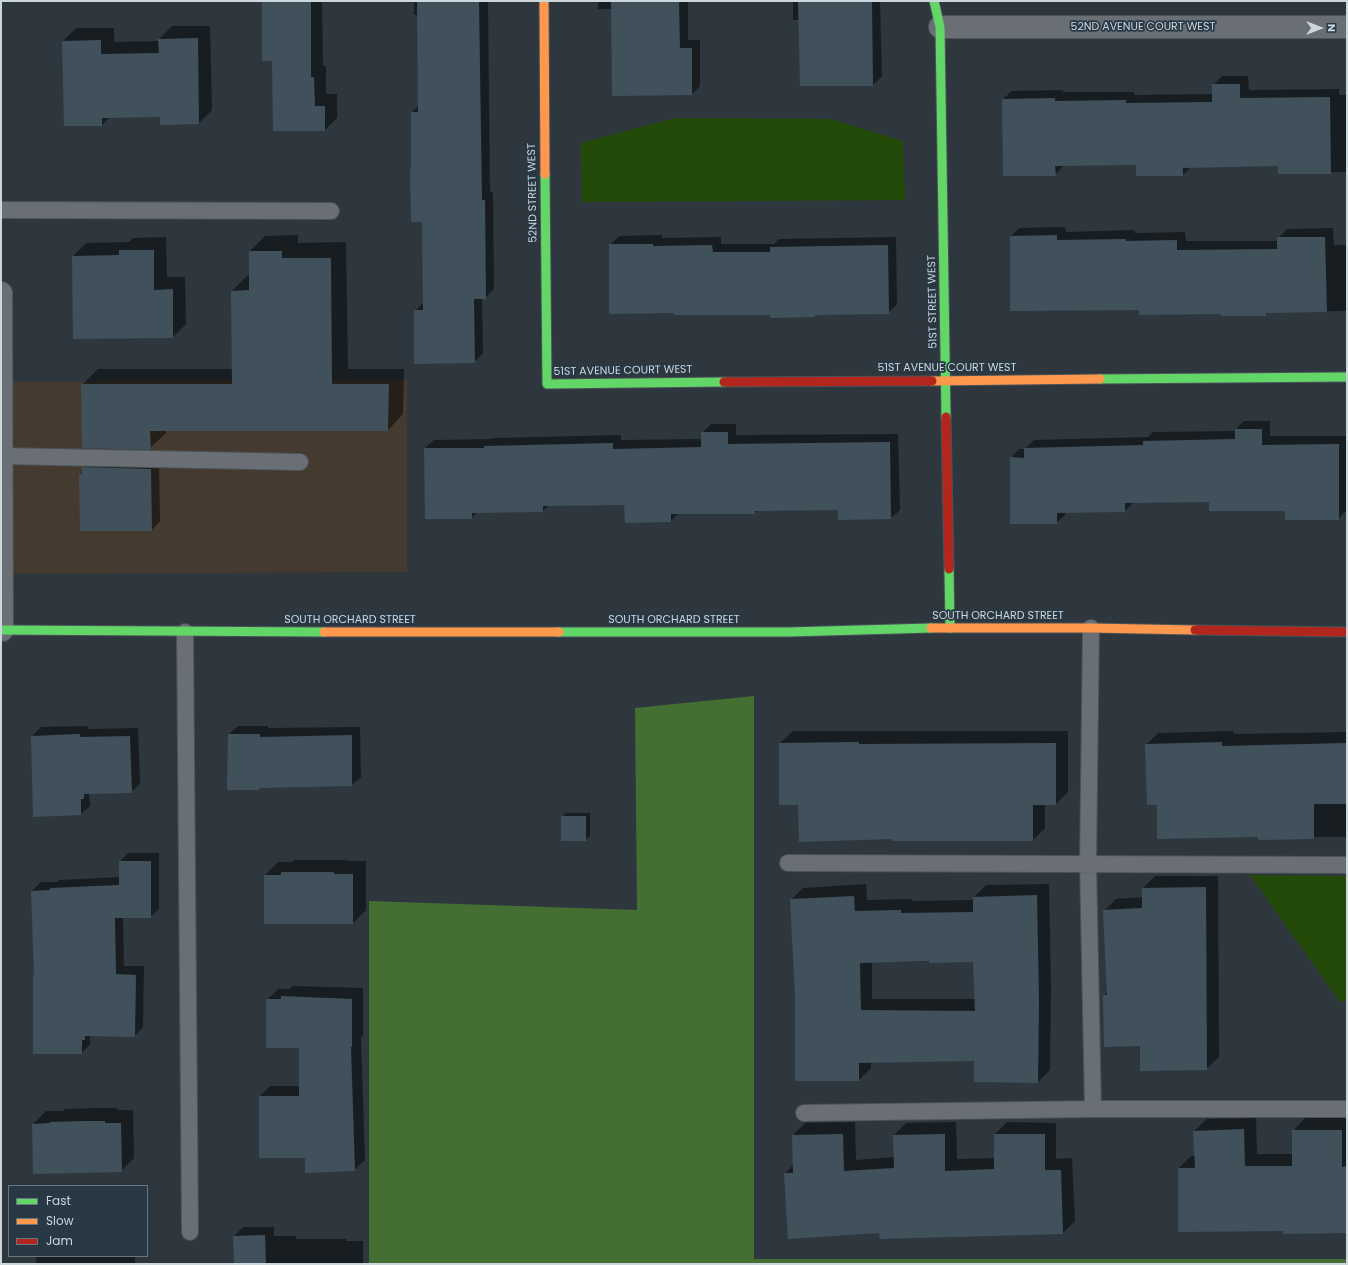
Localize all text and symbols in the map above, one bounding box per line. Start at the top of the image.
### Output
north arrow [1300,8,1340,48]
street label: 52ND AVENUE COURT WEST [1071,20,1215,34]
text: N [1324,24,1340,32]
street label: 52ND STREET WEST [526,143,540,243]
street label: 51ST STREET WEST [926,255,940,349]
street label: 51ST AVENUE COURT WEST [878,361,1016,375]
street label: 51ST AVENUE COURT WEST [553,363,693,379]
street label: SOUTH ORCHARD STREET [932,609,1064,623]
street label: SOUTH ORCHARD STREET [284,613,416,627]
street label: SOUTH ORCHARD STREET [608,613,740,627]
legend [8,1185,148,1257]
text: Fast [46,1192,71,1209]
text: Slow [46,1212,74,1229]
text: Jam [46,1232,73,1249]

